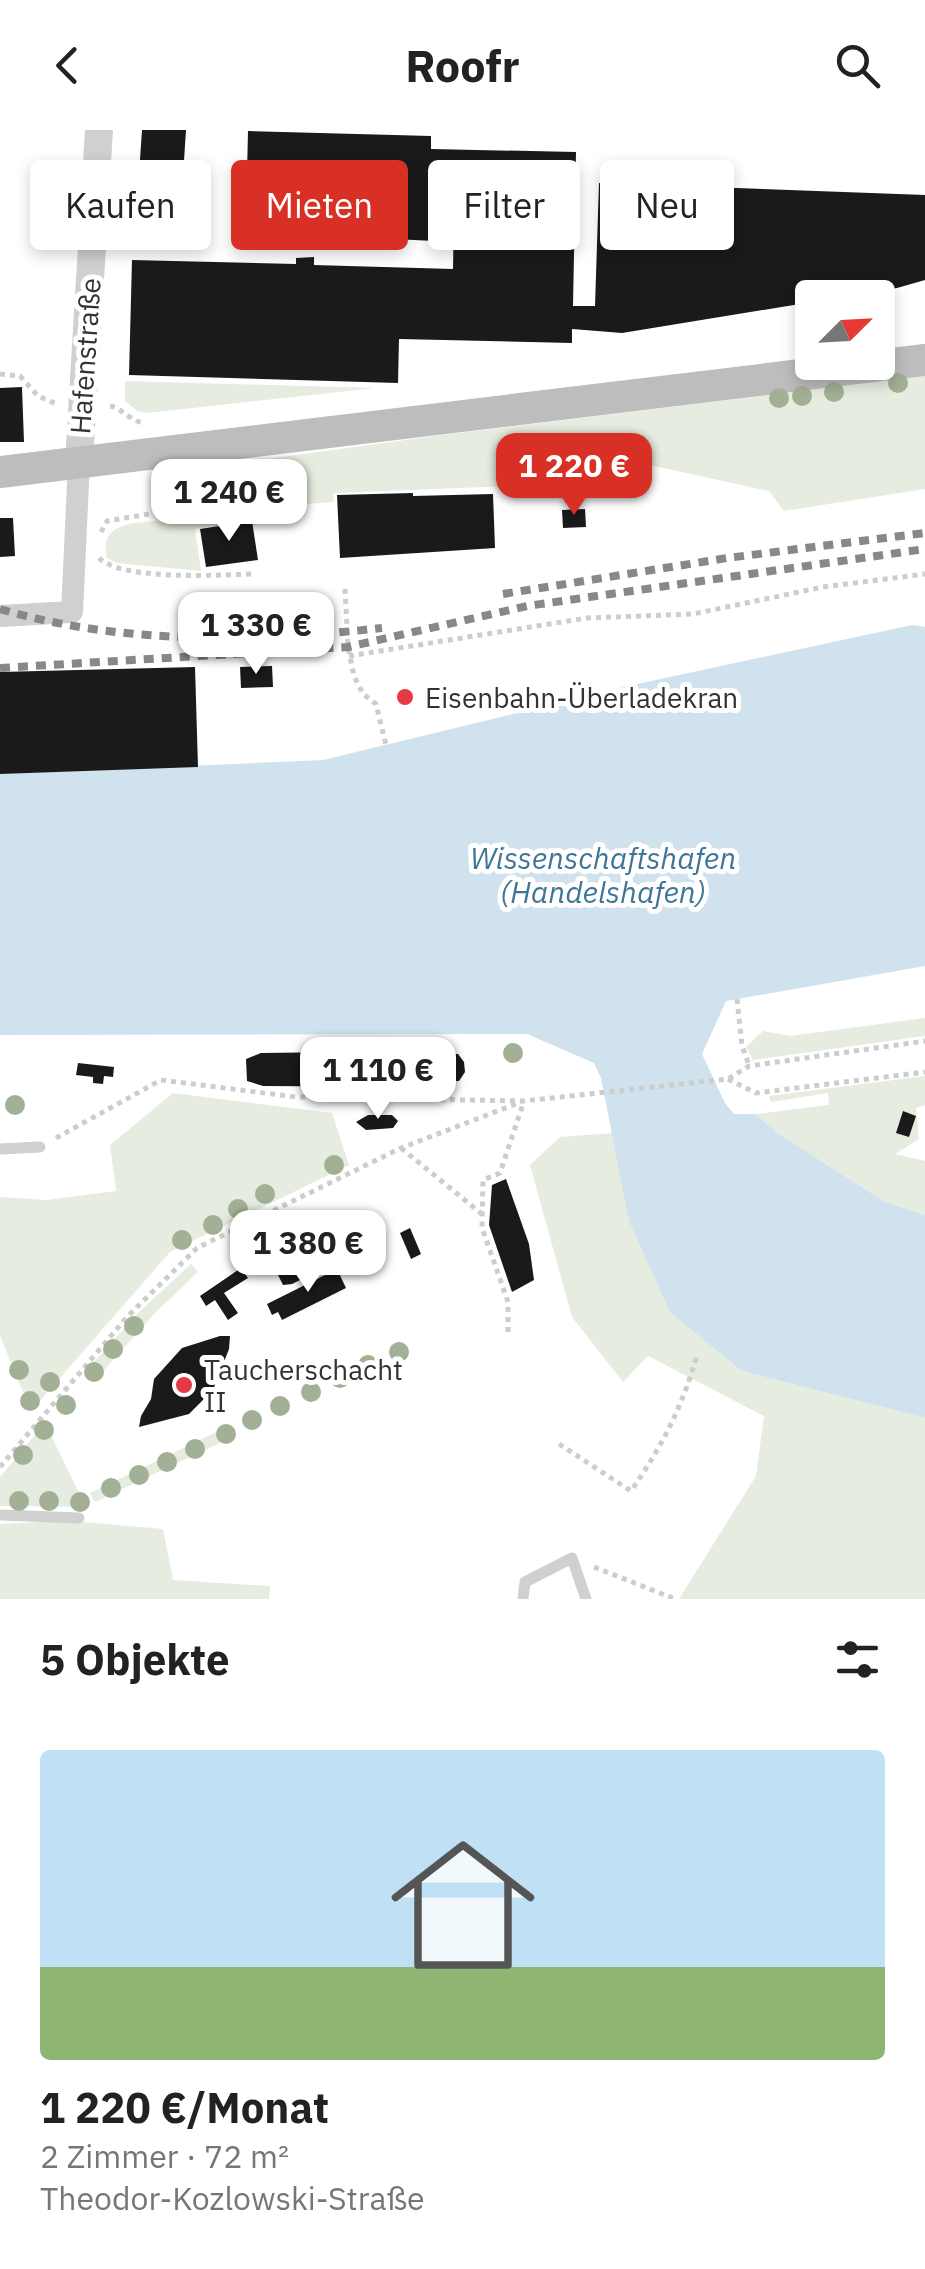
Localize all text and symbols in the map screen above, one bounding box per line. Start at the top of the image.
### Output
text: Roofr [405,36,520,94]
icon: back [40,38,95,93]
icon: search [830,38,885,93]
chip: Kaufen [30,160,211,250]
chip: Mieten [231,160,408,250]
chip: Filter [428,160,580,250]
chip: Neu [600,160,734,250]
street label: Hafenstraße [61,277,109,435]
north arrow [795,280,895,380]
map controls [795,280,895,380]
pin: 1 220 € [482,433,666,518]
text: 1 220 € [518,444,630,486]
pin: 1 240 € [137,459,321,544]
text: 1 240 € [173,470,285,512]
pin: 1 330 € [164,592,348,677]
text: 1 330 € [200,603,312,645]
place label: Eisenbahn-Überladekran [425,679,738,716]
marker: Eisenbahn-Überladekran [394,686,416,708]
water label: Wissenschaftshafen (Handelshafen) [470,838,736,911]
pin: 1 110 € [286,1037,470,1122]
text: 1 110 € [322,1048,434,1090]
pin: 1 380 € [216,1210,400,1295]
text: 1 380 € [252,1221,364,1263]
place label: Taucherschacht II [204,1351,403,1420]
marker: Taucherschacht II [173,1374,195,1396]
text: 5 Objekte [40,1632,230,1687]
icon: filters [830,1632,885,1687]
icon: home [373,1815,553,1995]
text: 1 220 €/Monat [40,2080,329,2135]
text: 2 Zimmer · 72 m² [40,2135,289,2177]
text: Theodor-Kozlowski-Straße [40,2177,425,2219]

